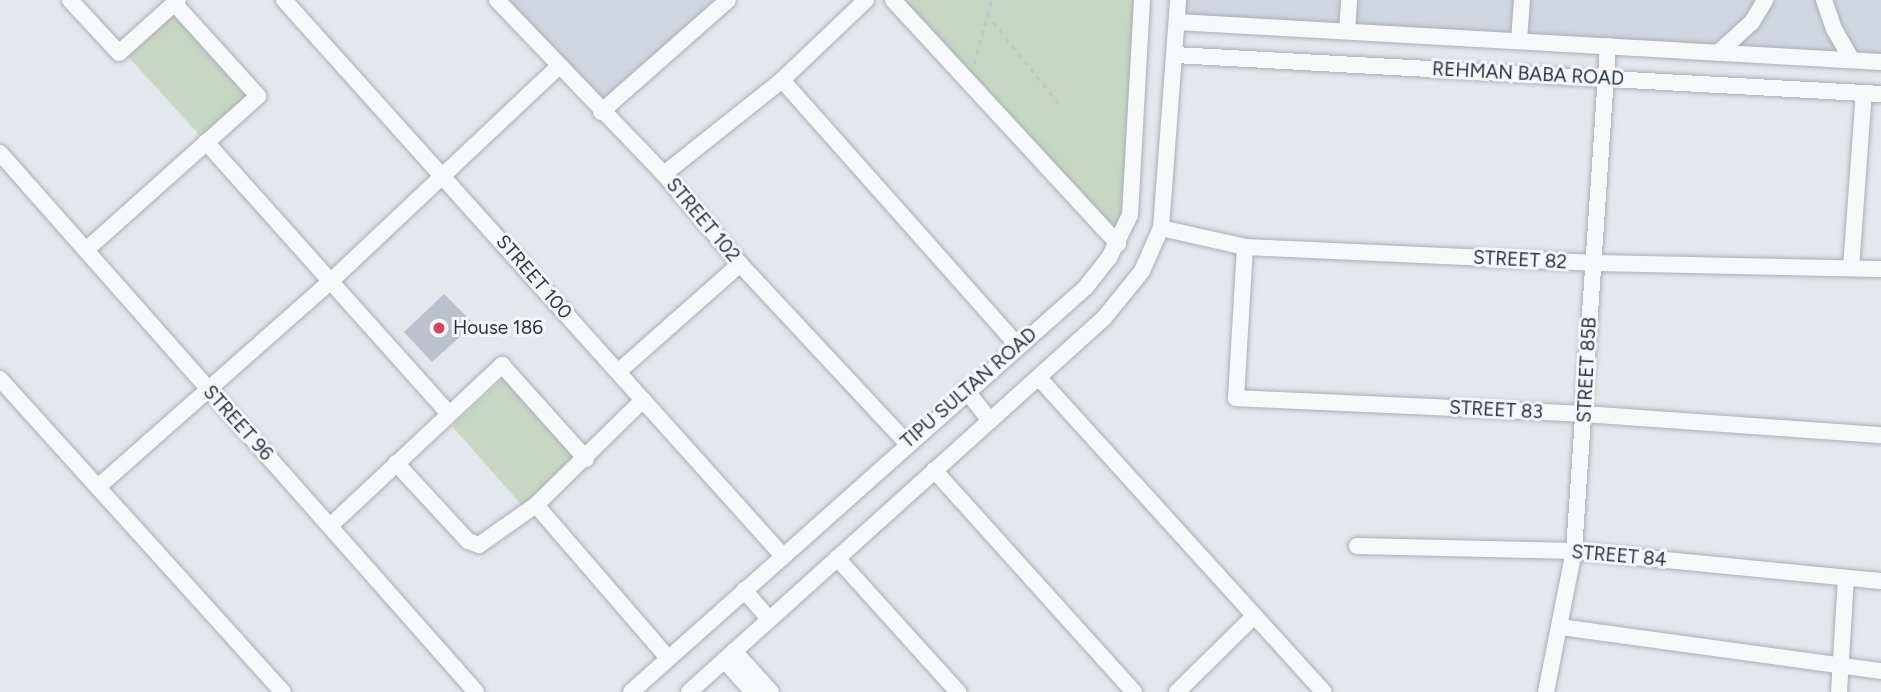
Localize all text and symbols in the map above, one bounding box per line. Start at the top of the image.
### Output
street label: REHMAN BABA ROAD [1432,58,1624,90]
street label: STREET 102 [661,173,745,267]
street label: STREET 100 [491,230,577,324]
street label: STREET 82 [1472,246,1568,274]
place label: House 186 [453,317,543,339]
street label: STREET 85B [1573,317,1601,423]
marker: House 186 [431,320,447,336]
street label: TIPU SULTAN ROAD [896,323,1042,453]
street label: STREET 96 [198,381,278,465]
street label: STREET 83 [1449,396,1543,424]
street label: STREET 84 [1571,540,1667,572]

